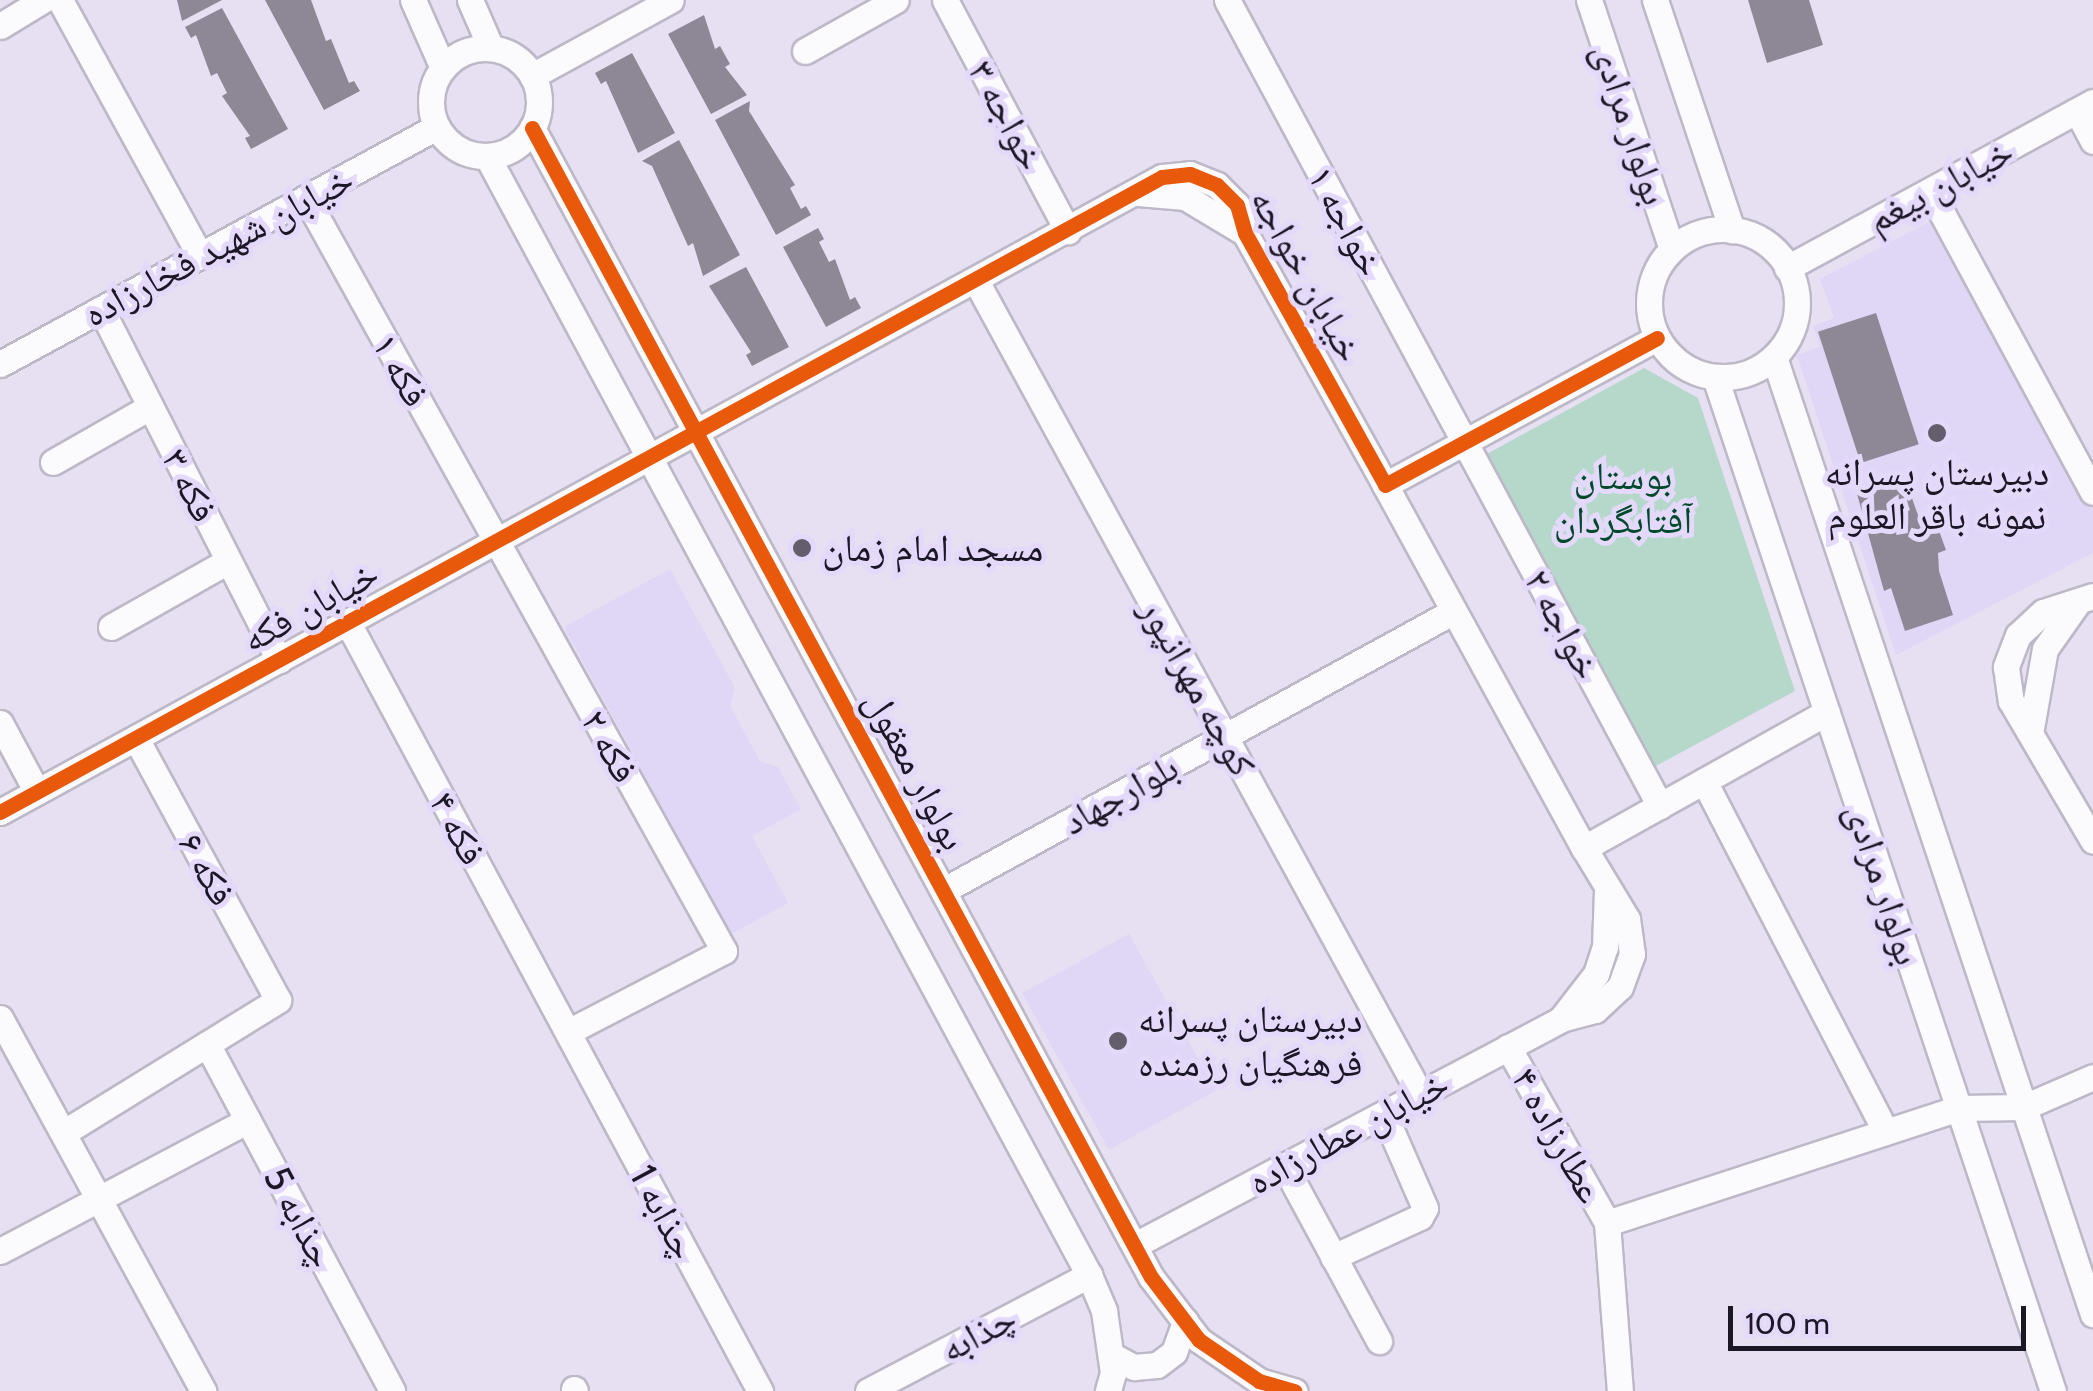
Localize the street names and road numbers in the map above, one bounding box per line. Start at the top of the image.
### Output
street label: بولوار مرادی [1583,37,1679,211]
street label: خواجه ۳ [959,52,1055,178]
street label: خیابان بیغم [1859,128,2021,242]
street label: خیابان شهید فخارزاده [75,156,361,336]
street label: خواجه ۱ [1298,158,1394,284]
street label: خیابان خواجه [1241,181,1373,369]
street label: فکه ۱ [363,326,439,414]
street label: فکه ۳ [152,441,228,529]
street label: خیابان فکه [234,550,386,662]
street label: خواجه ۲ [1515,561,1611,687]
street label: کوچه مهرانپور [1130,590,1266,784]
street label: بولوار معقول [855,682,977,858]
street label: فکه ۲ [572,702,648,790]
street label: بلوارجهاد [1054,744,1186,844]
street label: فکه ۴ [420,784,496,872]
street label: بولوار مرادی [1836,797,1932,971]
street label: فکه ۶ [169,825,245,913]
street label: عطارزاده ۴ [1502,1059,1614,1211]
street label: خیابان عطارزاده [1240,1060,1456,1204]
street label: چذابه 1 [620,1157,708,1267]
street label: چذابه 5 [255,1159,345,1275]
street label: چذابه [932,1294,1024,1372]

